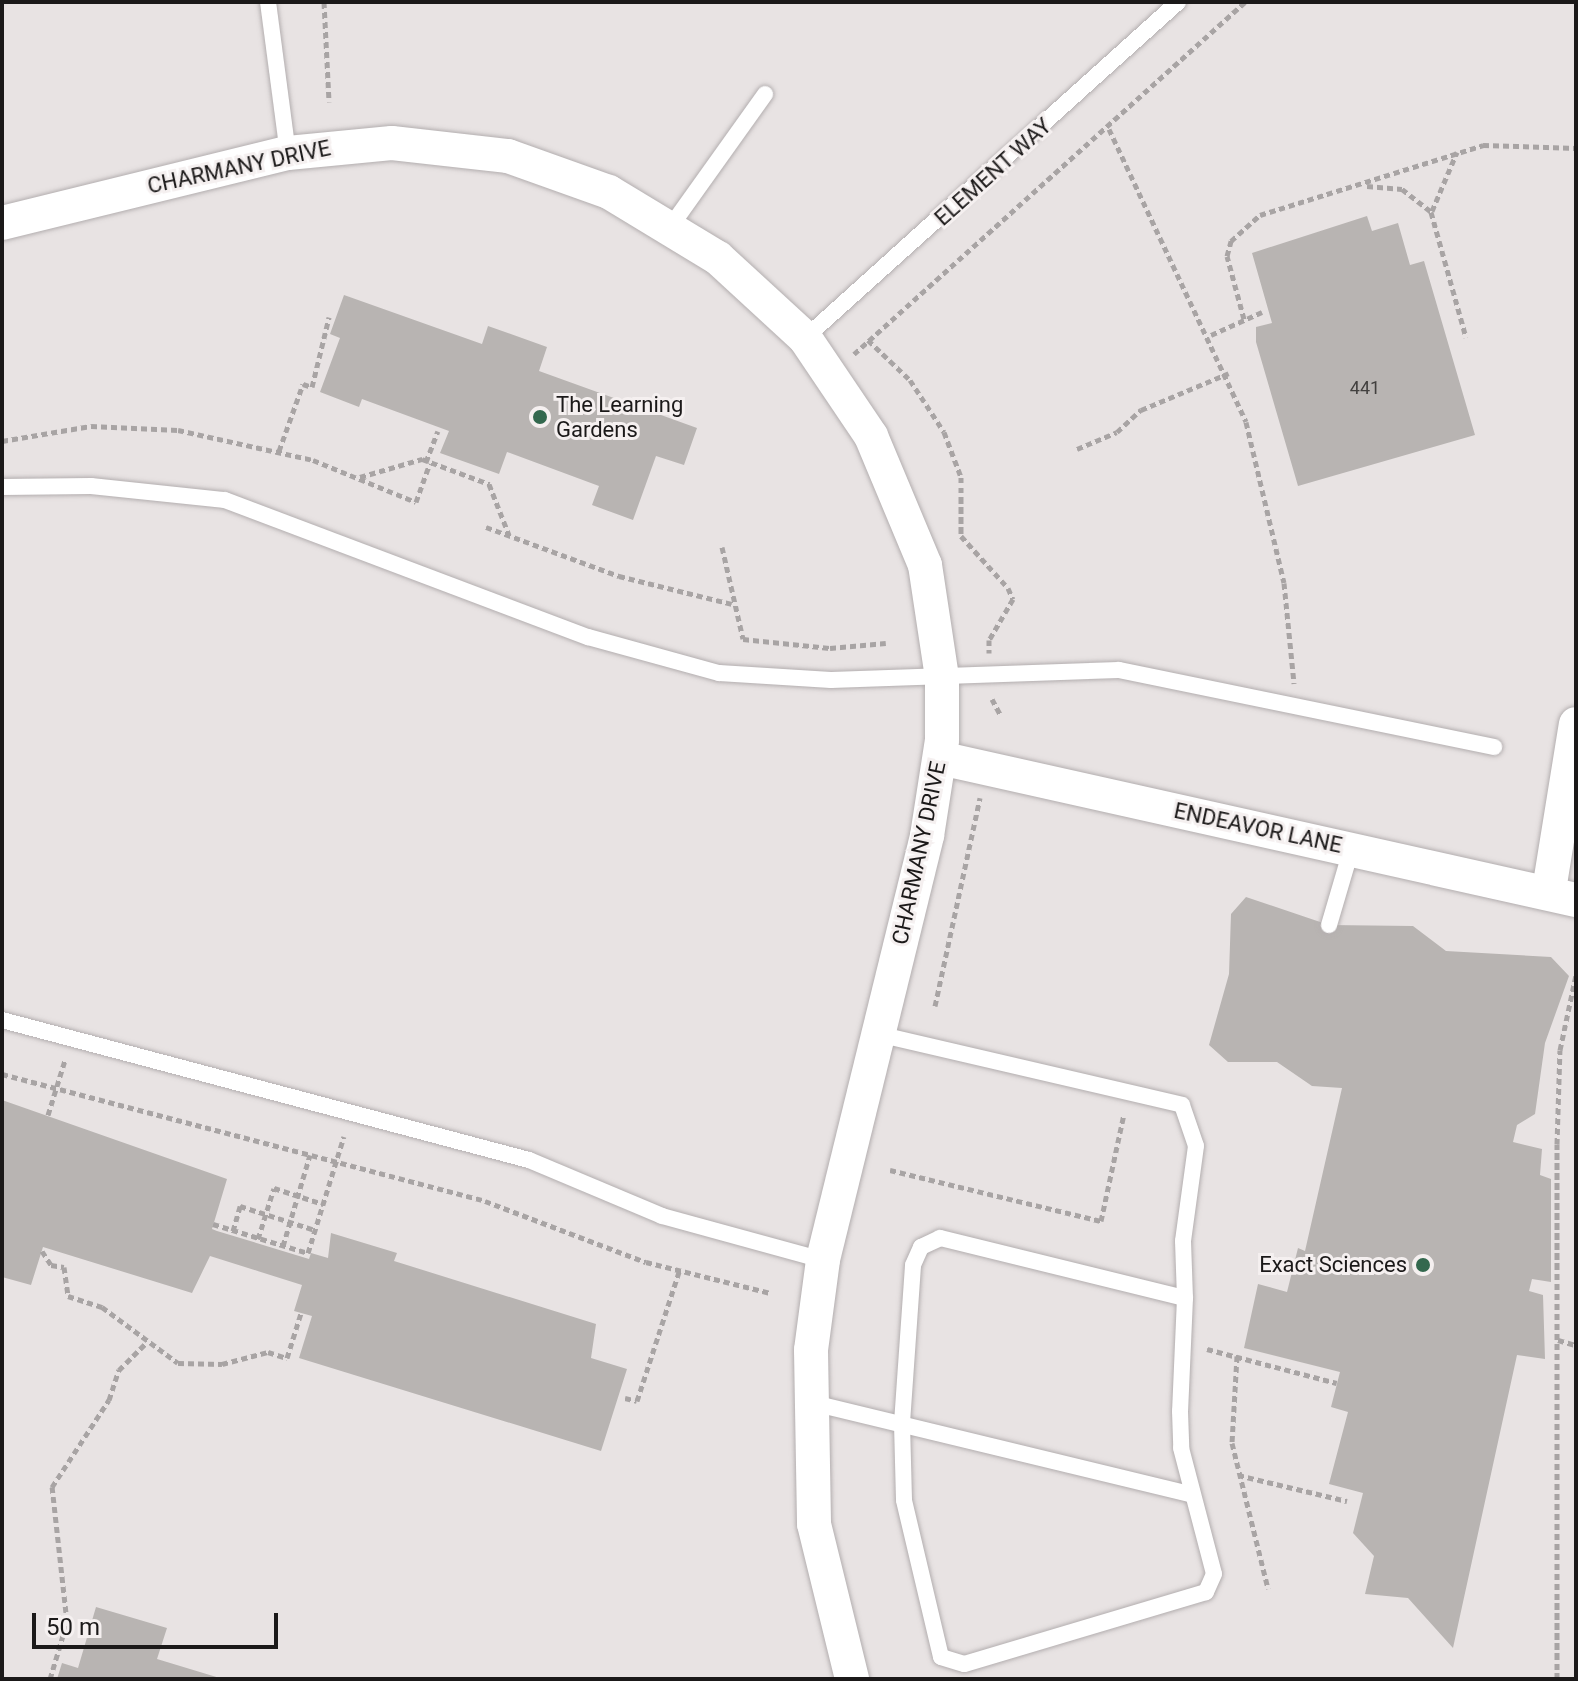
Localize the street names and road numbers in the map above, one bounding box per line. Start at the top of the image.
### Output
street label: ELEMENT WAY [929,113,1057,231]
street label: CHARMANY DRIVE [145,135,333,199]
street label: CHARMANY DRIVE [887,759,951,947]
street label: ENDEAVOR LANE [1172,797,1344,859]

